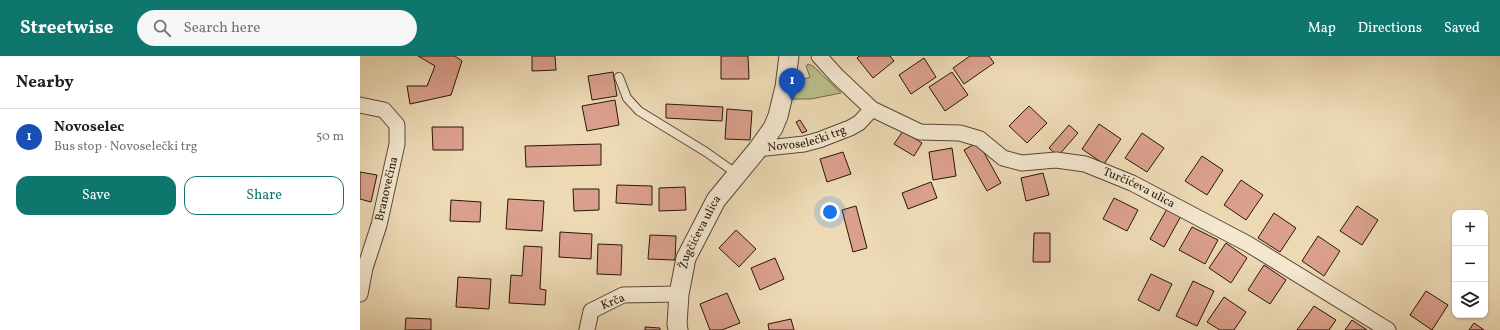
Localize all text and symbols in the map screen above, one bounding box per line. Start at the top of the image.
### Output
search box [137,10,417,46]
text: Streetwise [20,15,113,41]
icon: search [151,17,173,39]
text: Search here [183,18,260,39]
text: Map [1308,19,1336,38]
text: Directions [1358,19,1422,38]
text: Saved [1444,19,1480,38]
pin: 1 [779,68,805,101]
text: Nearby [16,71,74,94]
text: Novoselec [54,117,124,138]
street label: Novoselečki trg [767,122,849,156]
text: 1 [26,128,32,146]
text: 50 m [316,128,344,146]
text: Bus stop · Novoselečki trg [54,138,197,156]
street label: Branovečina [372,155,402,223]
street label: Turčićeva ulica [1100,164,1178,212]
button: Save [16,176,176,215]
button: Share [184,176,344,215]
street label: Žugčićeva ulica [675,192,725,270]
your location [820,202,840,222]
map controls [1452,210,1488,318]
button: + [1452,210,1488,246]
button: − [1452,246,1488,282]
button: layers [1452,282,1488,318]
street label: Krča [599,290,627,314]

